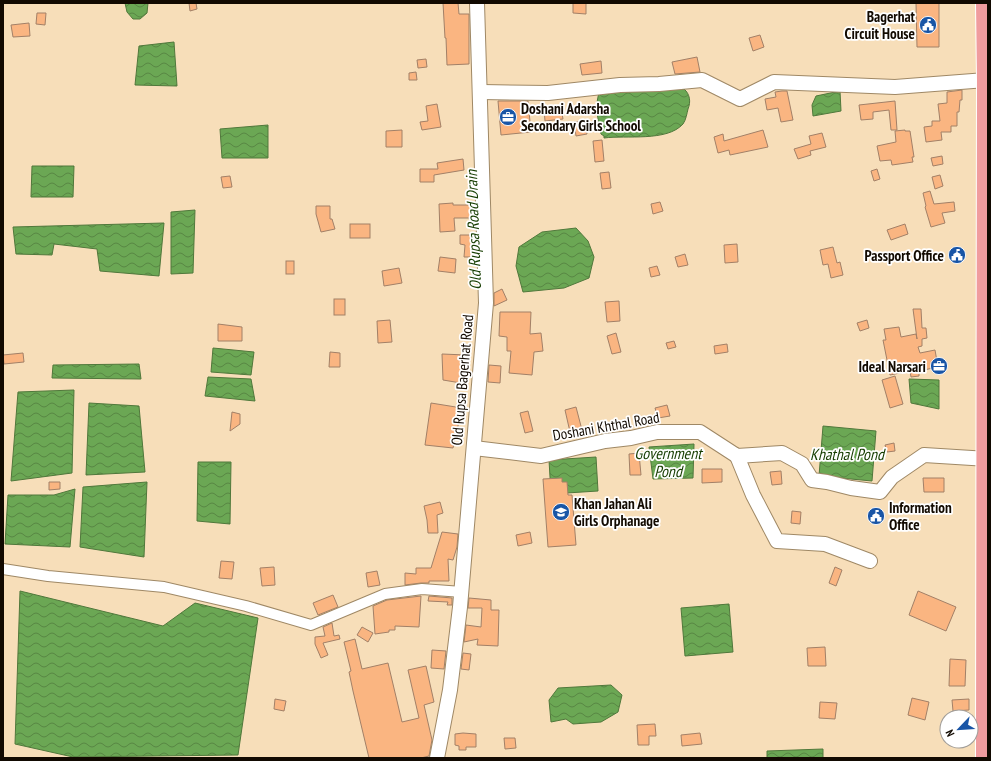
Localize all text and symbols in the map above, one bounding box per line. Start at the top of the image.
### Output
place label: Bagerhat Circuit House [845,7,916,43]
public building icon: Bagerhat Circuit House [918,15,938,35]
place label: Doshani Adarsha Secondary Girls School [521,99,641,135]
office icon: Doshani Adarsha Secondary Girls School [498,107,518,127]
water label: Old Rupsa Road Drain [461,169,485,290]
public building icon: Passport Office [947,245,967,265]
place label: Passport Office [864,246,944,265]
street label: Old Rupsa Bagerhat Road [447,314,477,446]
office icon: Ideal Narsari [929,356,949,376]
place label: Ideal Narsari [859,357,926,376]
street label: Doshani Khthal Road [551,407,661,445]
water label: Government Pond [634,443,703,481]
water label: Khathal Pond [810,444,886,464]
place label: Khan Jahan Ali Girls Orphanage [574,494,659,530]
place label: Information Office [889,498,952,534]
school or university icon: Khan Jahan Ali Girls Orphanage [551,502,571,522]
public building icon: Information Office [866,506,886,526]
north arrow [939,709,979,749]
text: N [942,728,958,739]

